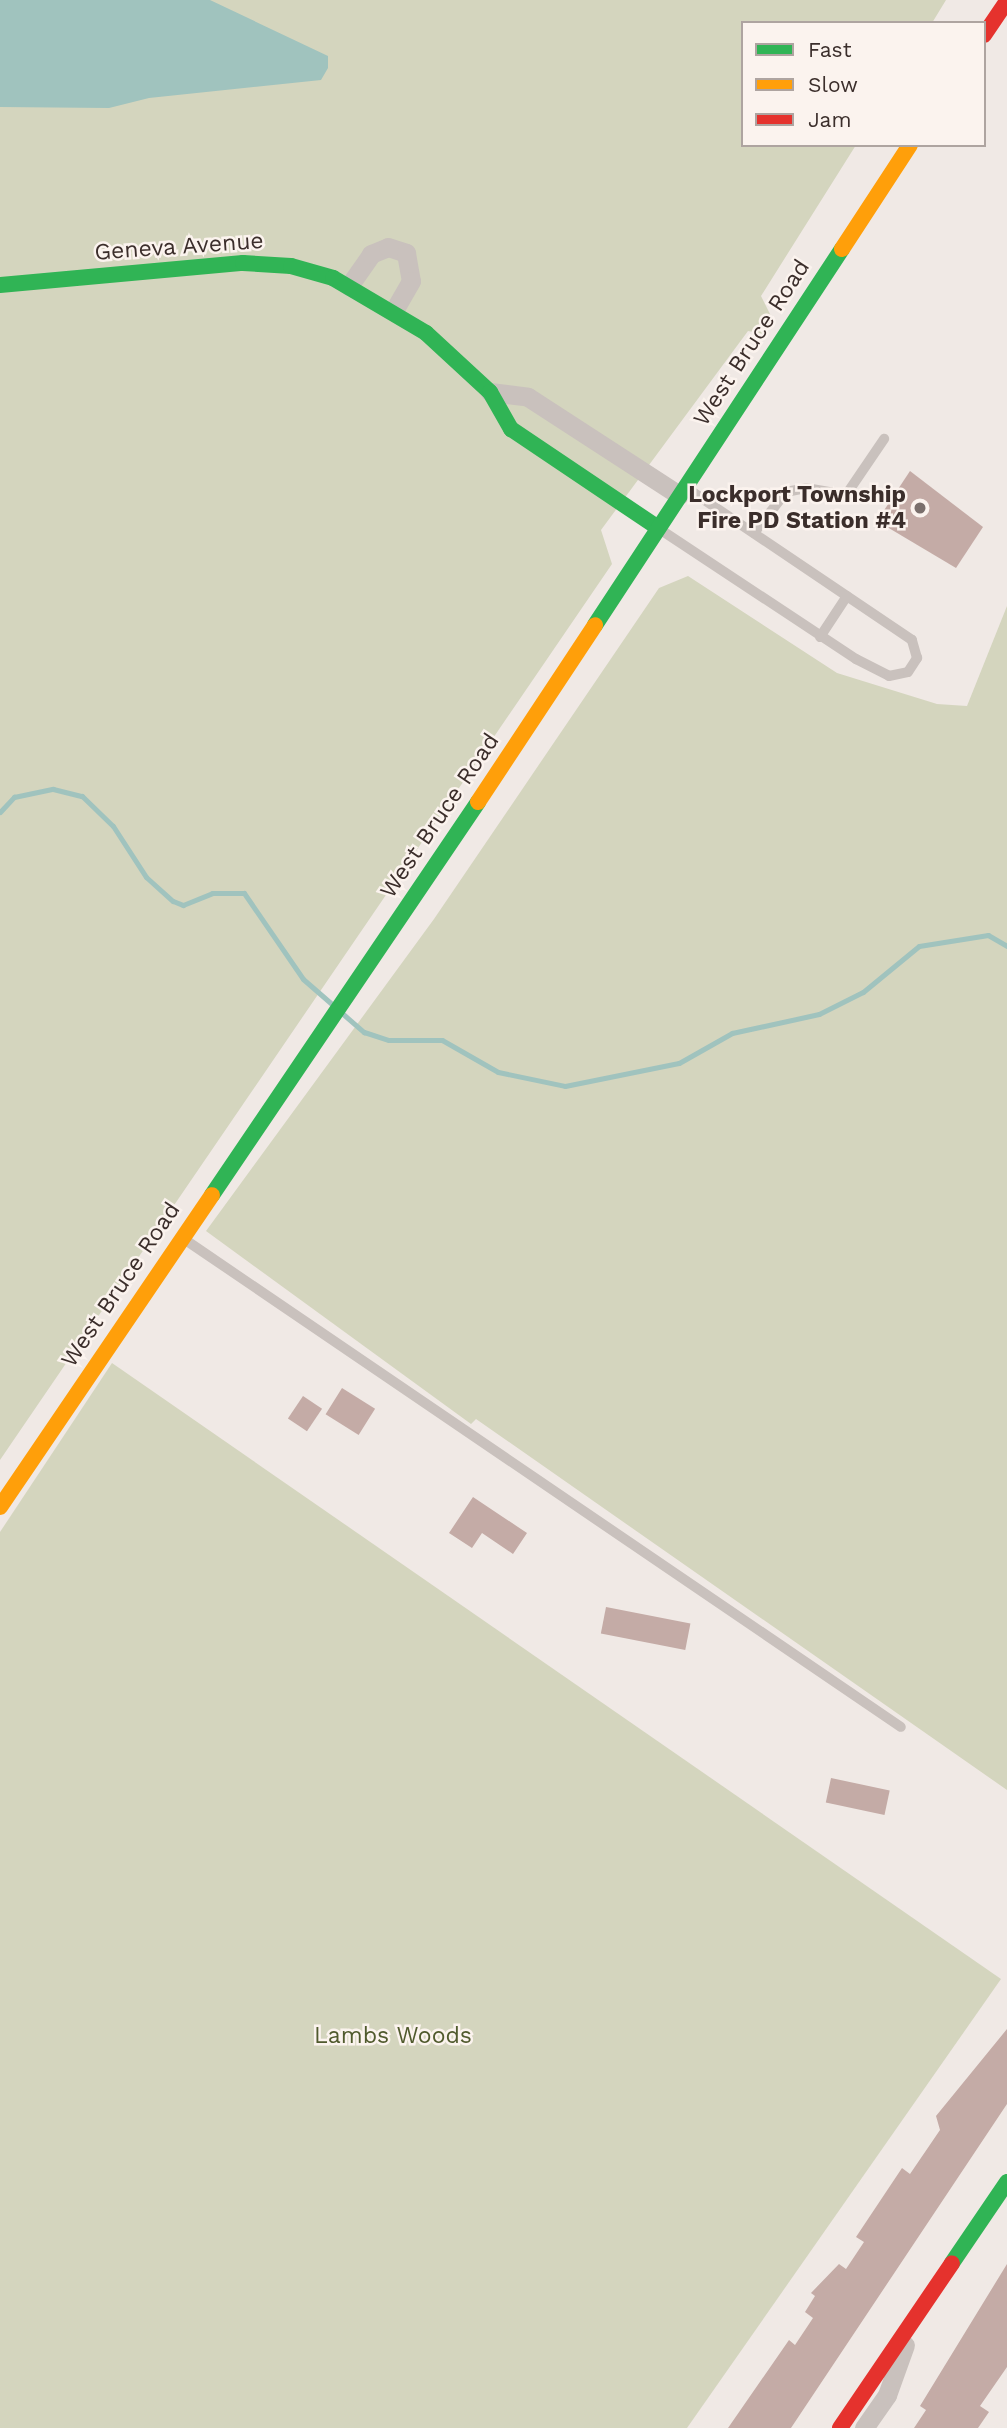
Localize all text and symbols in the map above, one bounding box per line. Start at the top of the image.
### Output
legend [741,21,986,147]
text: Fast [808,37,852,62]
text: Slow [808,72,858,97]
text: Jam [808,107,851,132]
street label: Geneva Avenue [93,227,265,267]
street label: West Bruce Road [688,255,816,431]
place label: Lockport Township Fire PD Station #4 [688,481,906,535]
marker: Lockport Township Fire PD Station #4 [912,500,928,516]
street label: West Bruce Road [375,728,505,904]
street label: West Bruce Road [56,1197,186,1373]
park label: Lambs Woods [314,2022,472,2050]

